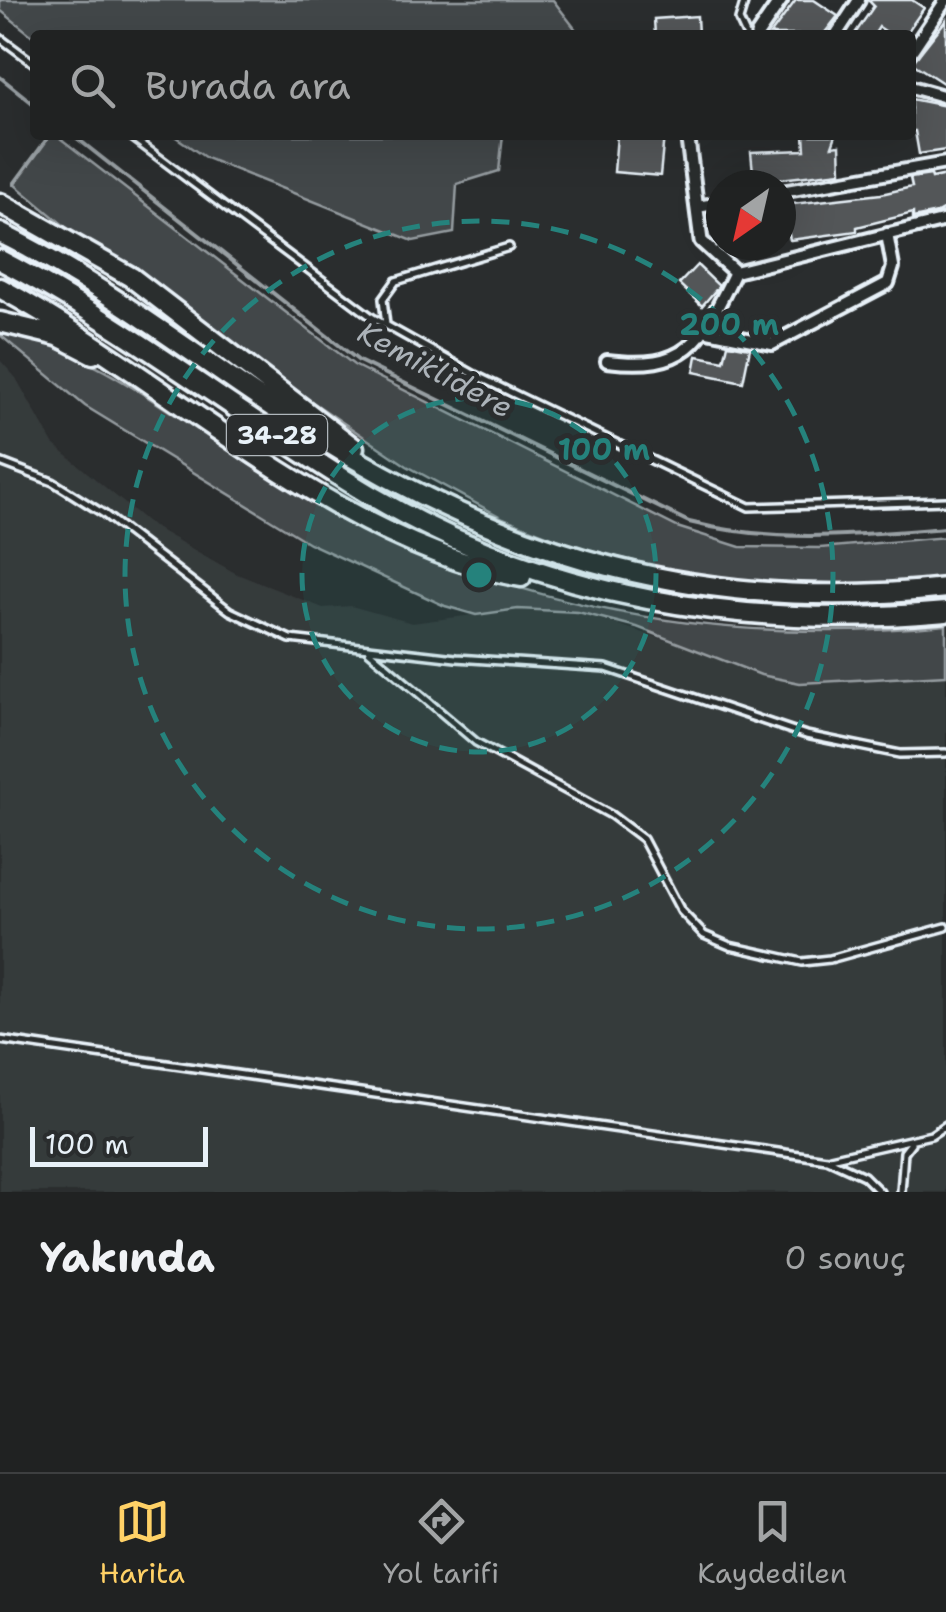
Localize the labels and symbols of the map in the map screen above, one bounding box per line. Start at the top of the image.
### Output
north arrow [706,170,796,260]
text: 200 m [679,304,779,345]
water label: Kemiklidere [351,312,520,428]
road number: 34-28 [227,415,327,455]
text: 100 m [558,429,650,470]
centre of rings [461,557,497,593]
scale bar [30,1122,208,1166]

